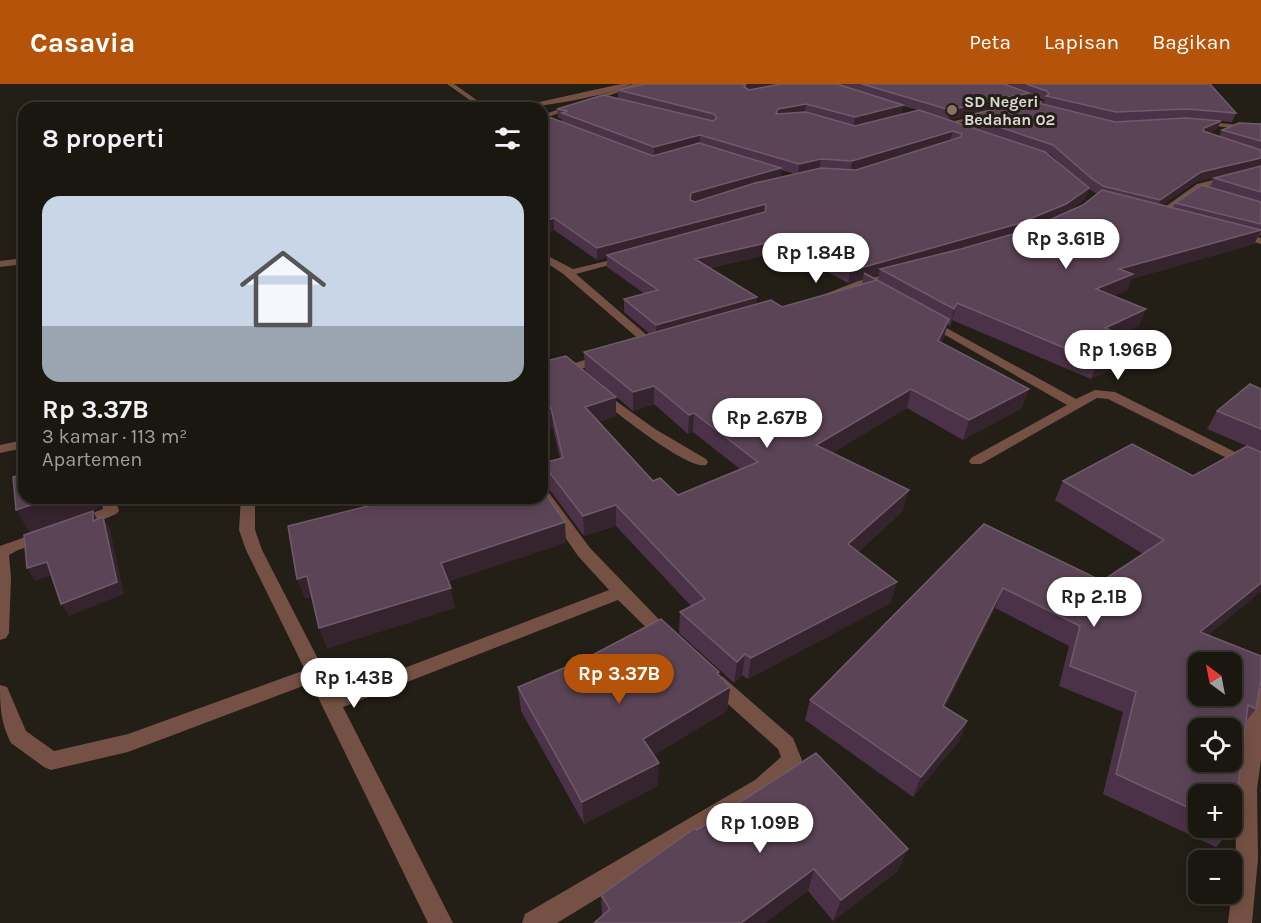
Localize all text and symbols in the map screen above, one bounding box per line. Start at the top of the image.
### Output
text: Casavia [30,26,135,59]
text: Peta [969,30,1011,54]
text: Lapisan [1044,30,1119,54]
text: Bagikan [1152,30,1231,54]
place label: SD Negeri Bedahan 02 [964,92,1055,129]
marker: SD Negeri Bedahan 02 [945,103,959,117]
icon: filters [491,122,524,155]
text: 8 properti [42,123,165,154]
pin: Rp 3.61B [1004,219,1128,270]
text: Rp 3.61B [1026,227,1106,250]
pin: Rp 1.84B [754,233,878,284]
icon: home [229,235,337,343]
text: Rp 1.84B [776,241,856,264]
pin: Rp 1.96B [1056,330,1180,381]
text: Rp 1.96B [1079,338,1157,361]
text: Rp 3.37B [42,394,149,425]
pin: Rp 2.67B [705,398,829,449]
text: Rp 2.67B [726,406,808,429]
text: 3 kamar · 113 m² [42,425,187,448]
text: Apartemen [42,448,142,471]
pin: Rp 2.1B [1039,577,1149,628]
text: Rp 2.1B [1061,585,1127,608]
north arrow [1188,652,1242,706]
map controls [1188,652,1242,904]
pin: Rp 3.37B [557,654,681,705]
pin: Rp 1.43B [292,658,416,709]
text: Rp 3.37B [578,662,660,685]
text: Rp 1.43B [315,666,393,689]
button: locate [1188,718,1242,772]
button: + [1188,784,1242,838]
pin: Rp 1.09B [698,803,822,854]
text: Rp 1.09B [720,811,800,834]
button: − [1188,850,1242,904]

